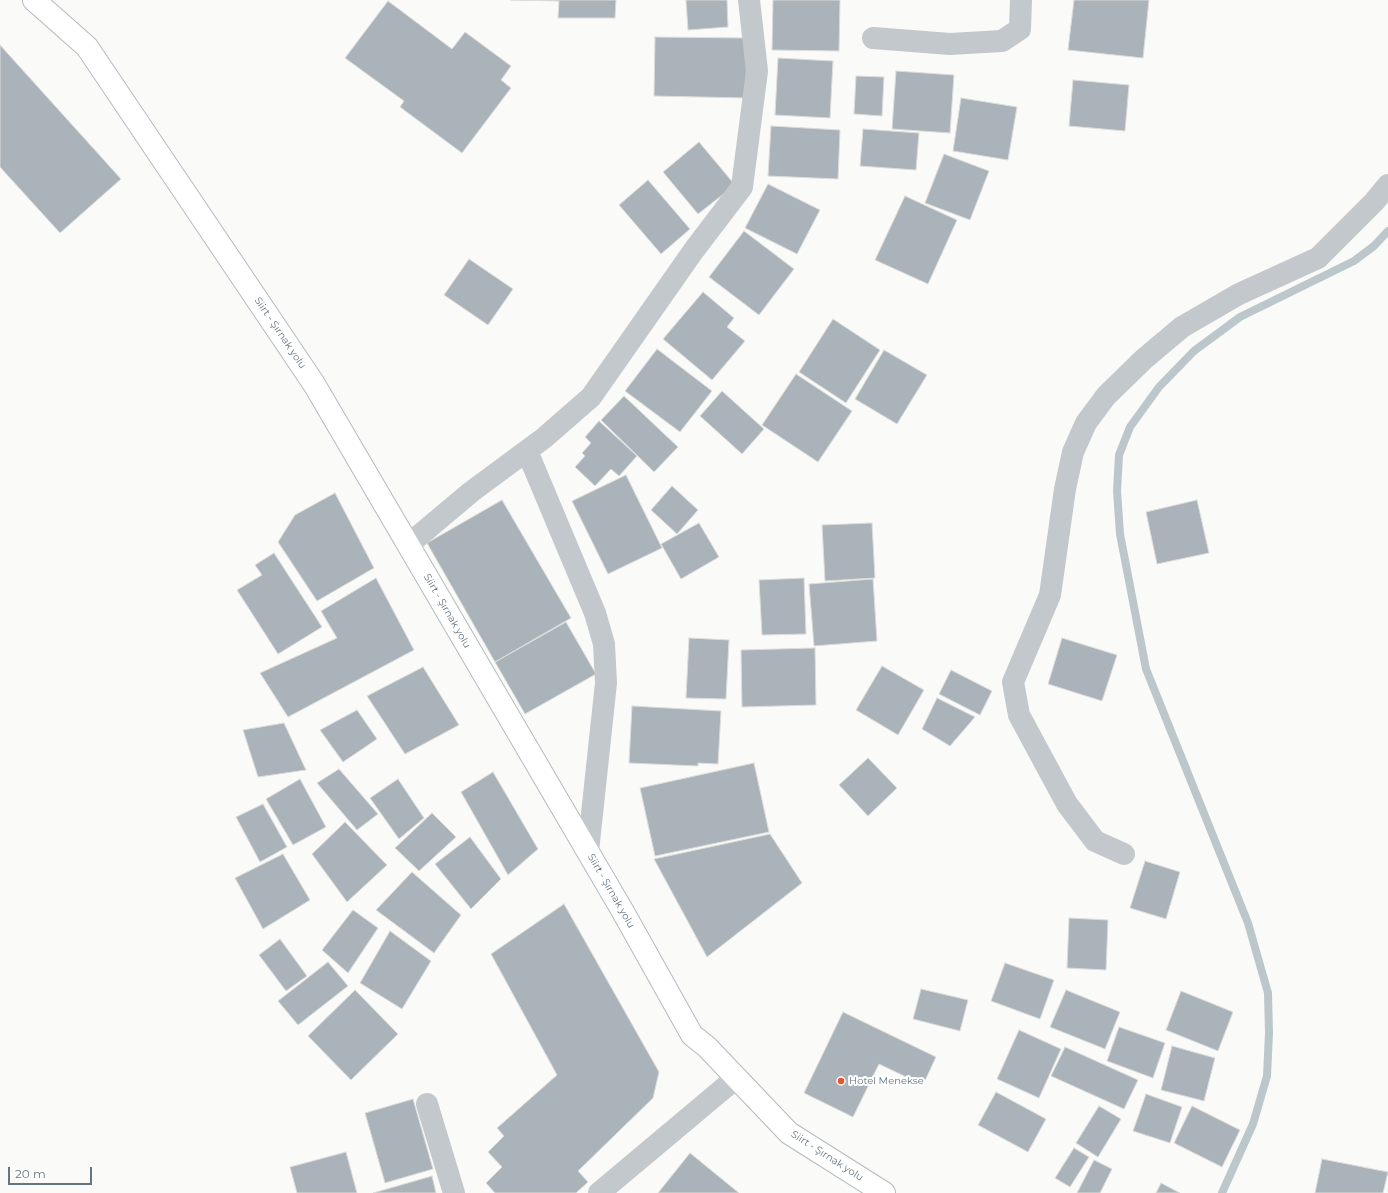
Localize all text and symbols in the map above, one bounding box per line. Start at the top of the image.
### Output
street label: Siirt - Şırnak yolu [252,295,308,371]
street label: Siirt - Şırnak yolu [421,572,473,650]
street label: Siirt - Şırnak yolu [585,852,637,930]
place label: Hotel Menekse [849,1075,924,1087]
marker: Hotel Menekse [836,1076,846,1086]
street label: Siirt - Şırnak yolu [789,1128,865,1184]
scale bar [10,1159,94,1185]
text: 20 m [15,1166,46,1181]

